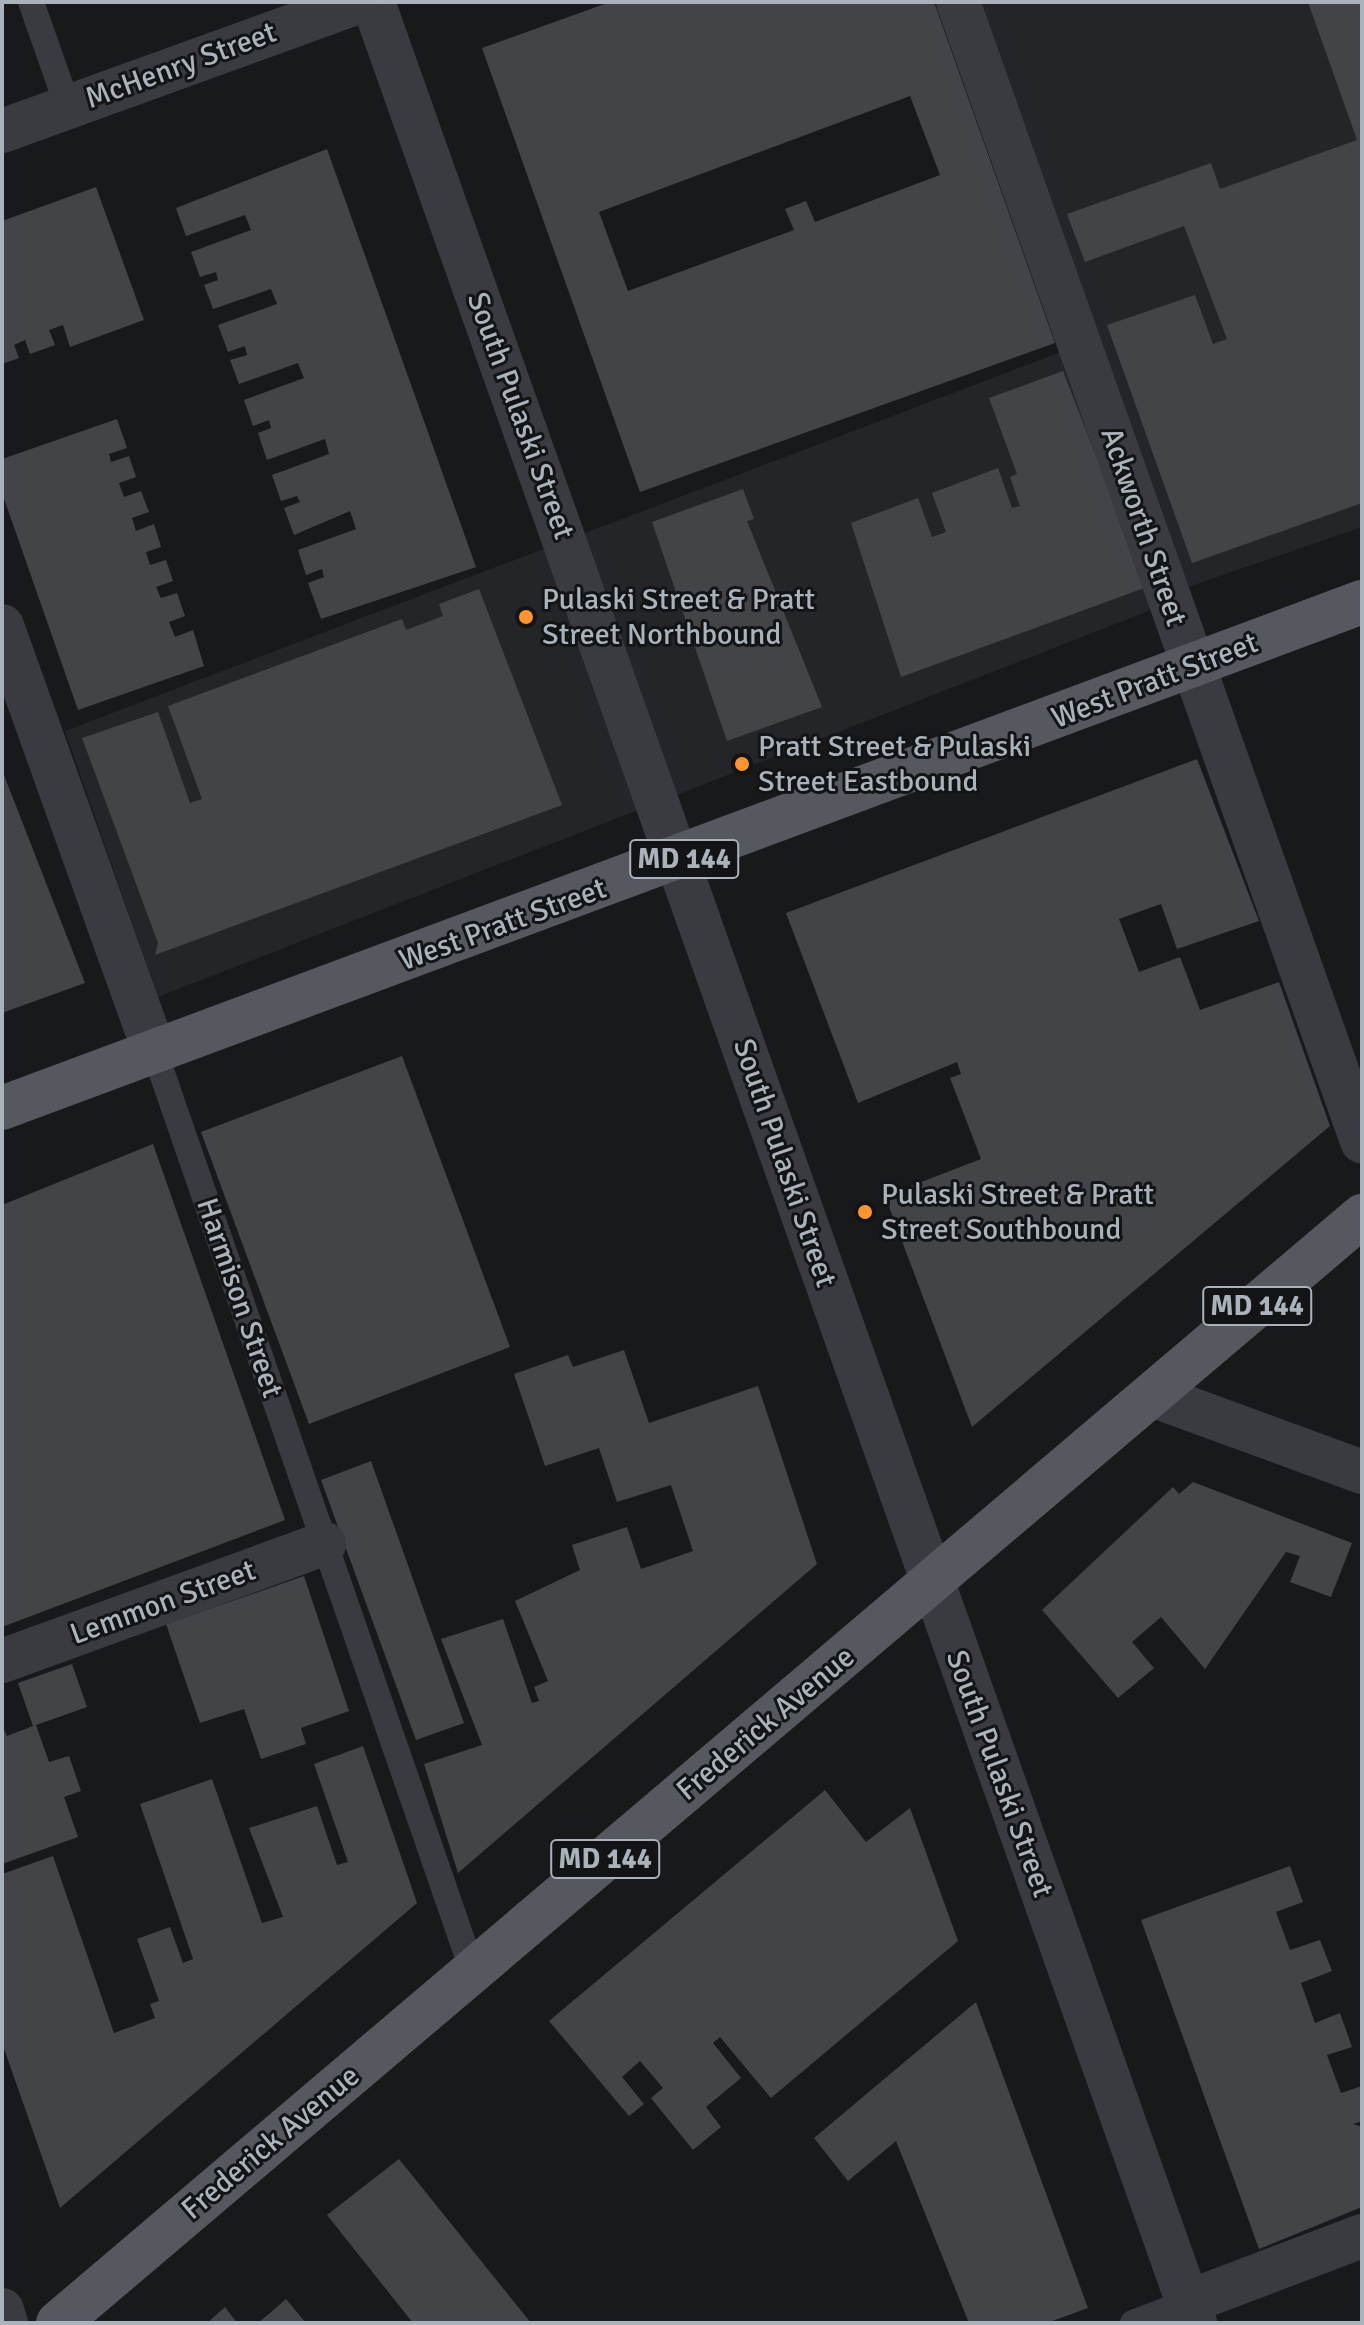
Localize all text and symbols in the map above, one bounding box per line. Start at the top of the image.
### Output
street label: McHenry Street [81,15,281,117]
street label: South Pulaski Street [459,288,581,544]
street label: Ackworth Street [1092,423,1194,631]
place label: Pulaski Street & Pratt Street Northbound [542,582,815,652]
marker: Pulaski Street & Pratt Street Northbound [517,608,535,626]
street label: West Pratt Street [1047,625,1263,737]
place label: Pratt Street & Pulaski Street Eastbound [758,729,1031,800]
marker: Pratt Street & Pulaski Street Eastbound [733,755,751,773]
road number: MD 144 [628,835,740,883]
street label: West Pratt Street [395,871,611,979]
street label: South Pulaski Street [725,1034,843,1292]
place label: Pulaski Street & Pratt Street Southbound [881,1177,1154,1248]
street label: Harmison Street [188,1194,290,1402]
marker: Pulaski Street & Pratt Street Southbound [856,1203,874,1221]
road number: MD 144 [1201,1282,1313,1330]
street label: Lemmon Street [65,1553,261,1653]
street label: Frederick Avenue [670,1639,862,1809]
street label: South Pulaski Street [938,1646,1060,1902]
road number: MD 144 [549,1835,661,1883]
street label: Frederick Avenue [175,2058,367,2228]

